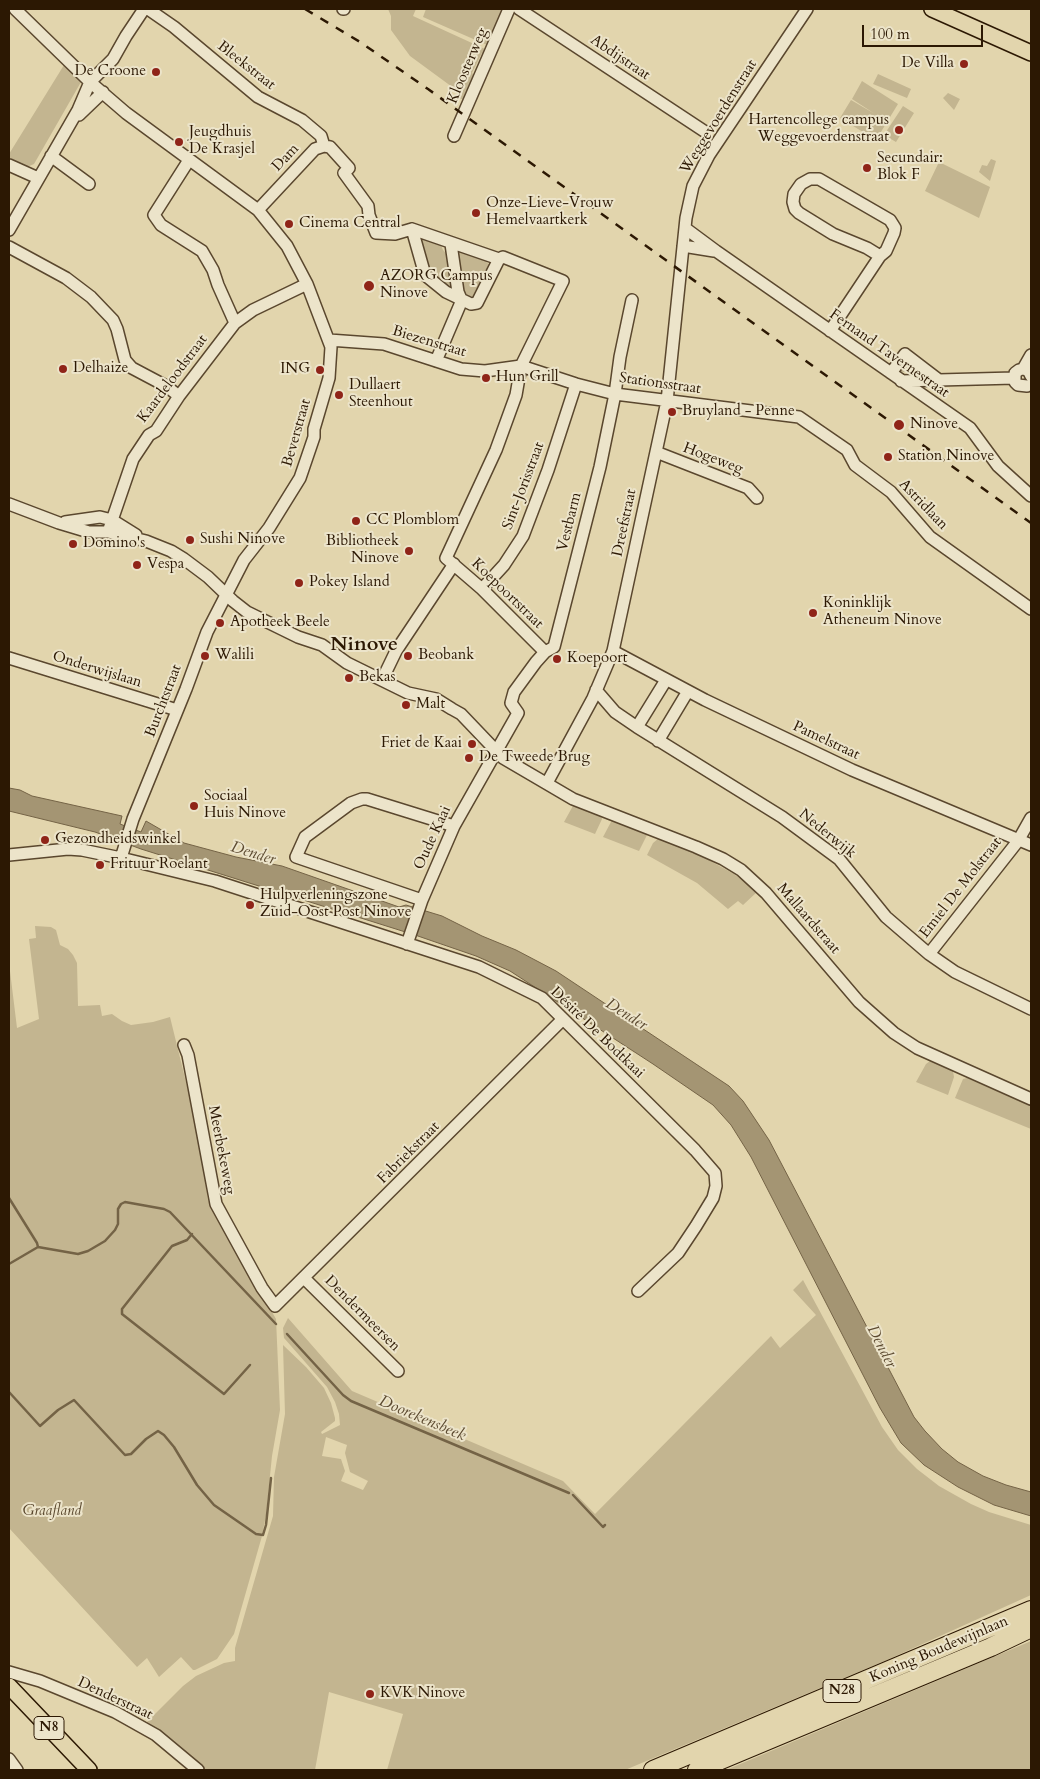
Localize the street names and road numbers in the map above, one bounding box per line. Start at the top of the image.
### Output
street label: Kloosterweg [444,25,492,107]
street label: Abdijstraat [587,32,653,84]
street label: Bleekstraat [213,38,279,94]
street label: Weggevoerdenstraat [677,57,761,177]
street label: Dam [269,140,303,176]
street label: Fernand Tavernestraat [826,306,952,402]
street label: Biezenstraat [390,322,468,362]
street label: Kaardeloodstraat [134,332,212,426]
street label: Stationsstraat [618,369,702,399]
street label: Beverstraat [279,397,315,469]
street label: Hogeweg [680,439,746,479]
street label: Sint-Jorisstraat [499,440,549,532]
street label: Astridlaan [895,476,951,534]
street label: Dreefstraat [609,487,641,559]
street label: Vestbarm [554,491,586,553]
street label: Koepoortstraat [467,555,547,633]
street label: Onderwijslaan [50,648,144,692]
street label: Burchtstraat [142,662,186,740]
street label: Pamelstraat [790,718,862,764]
street label: Oude Kaai [410,803,456,873]
street label: Nederwijk [795,805,859,863]
street label: Emiel De Molstraat [916,834,1006,942]
street label: Mallaardstraat [772,880,844,958]
street label: Désiré De Bodtkaai [546,984,648,1082]
street label: Meerbekeweg [204,1104,238,1196]
street label: Fabriekstraat [374,1118,444,1188]
street label: Dendermeersen [320,1272,404,1356]
street label: Koning Boudewijnlaan [867,1613,1011,1687]
street label: Denderstraat [75,1674,155,1724]
road number: N28 [823,1680,861,1702]
road number: N8 [34,1716,64,1740]

